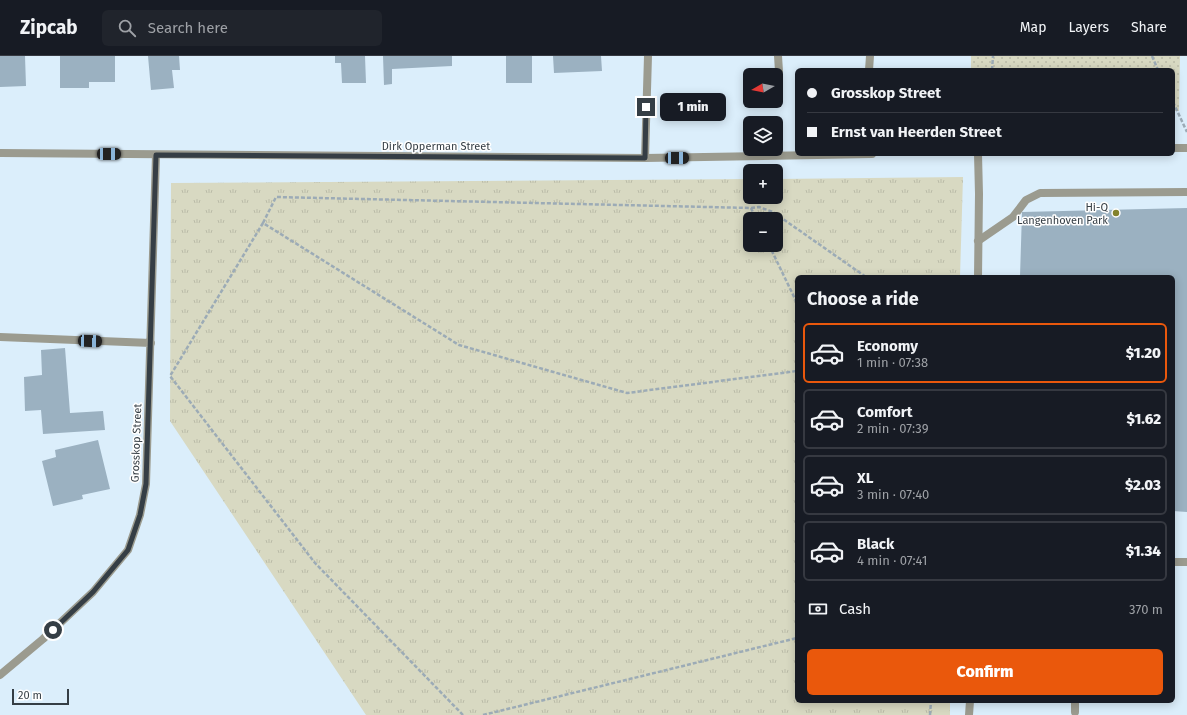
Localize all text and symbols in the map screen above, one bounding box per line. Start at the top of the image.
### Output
search box [102,10,382,46]
text: Zipcab [20,16,78,39]
icon: search [116,17,138,39]
text: Search here [148,19,228,37]
text: Map [1020,19,1046,36]
text: Layers [1068,19,1109,36]
text: Share [1131,19,1167,36]
north arrow [743,68,783,108]
map controls [743,68,783,252]
text: Grosskop Street [831,84,941,102]
callout: 1 min [660,93,726,121]
route end [637,98,655,116]
text: 1 min [677,99,709,114]
button: layers [743,116,783,156]
text: Ernst van Heerden Street [831,123,1002,141]
street label: Dirk Opperman Street [382,140,490,153]
car [97,148,121,160]
car [665,152,689,164]
button: + [743,164,783,204]
place label: Hi-Q Langenhoven Park [1017,201,1108,227]
marker: Hi-Q Langenhoven Park [1111,208,1121,218]
button: − [743,212,783,252]
text: Choose a ride [807,288,919,310]
car [78,335,102,347]
icon: car [809,335,845,371]
text: Economy [857,337,918,355]
text: $1.20 [1126,344,1161,362]
text: 1 min · 07:38 [857,355,928,370]
icon: car [809,401,845,437]
street label: Grosskop Street [129,403,144,483]
text: Comfort [857,403,913,421]
text: $1.62 [1126,410,1161,428]
text: 2 min · 07:39 [857,421,928,436]
icon: car [809,467,845,503]
text: XL [857,469,873,487]
text: $2.03 [1125,476,1161,494]
text: 3 min · 07:40 [857,487,929,502]
icon: car [809,533,845,569]
text: Black [857,535,894,553]
text: $1.34 [1126,542,1161,560]
text: 4 min · 07:41 [857,553,927,568]
icon: cash [807,598,829,620]
text: Cash [839,600,871,618]
text: 370 m [1129,602,1163,617]
route start [44,621,62,639]
button: Confirm [807,649,1163,695]
scale bar [12,687,69,706]
text: 20 m [18,689,42,702]

